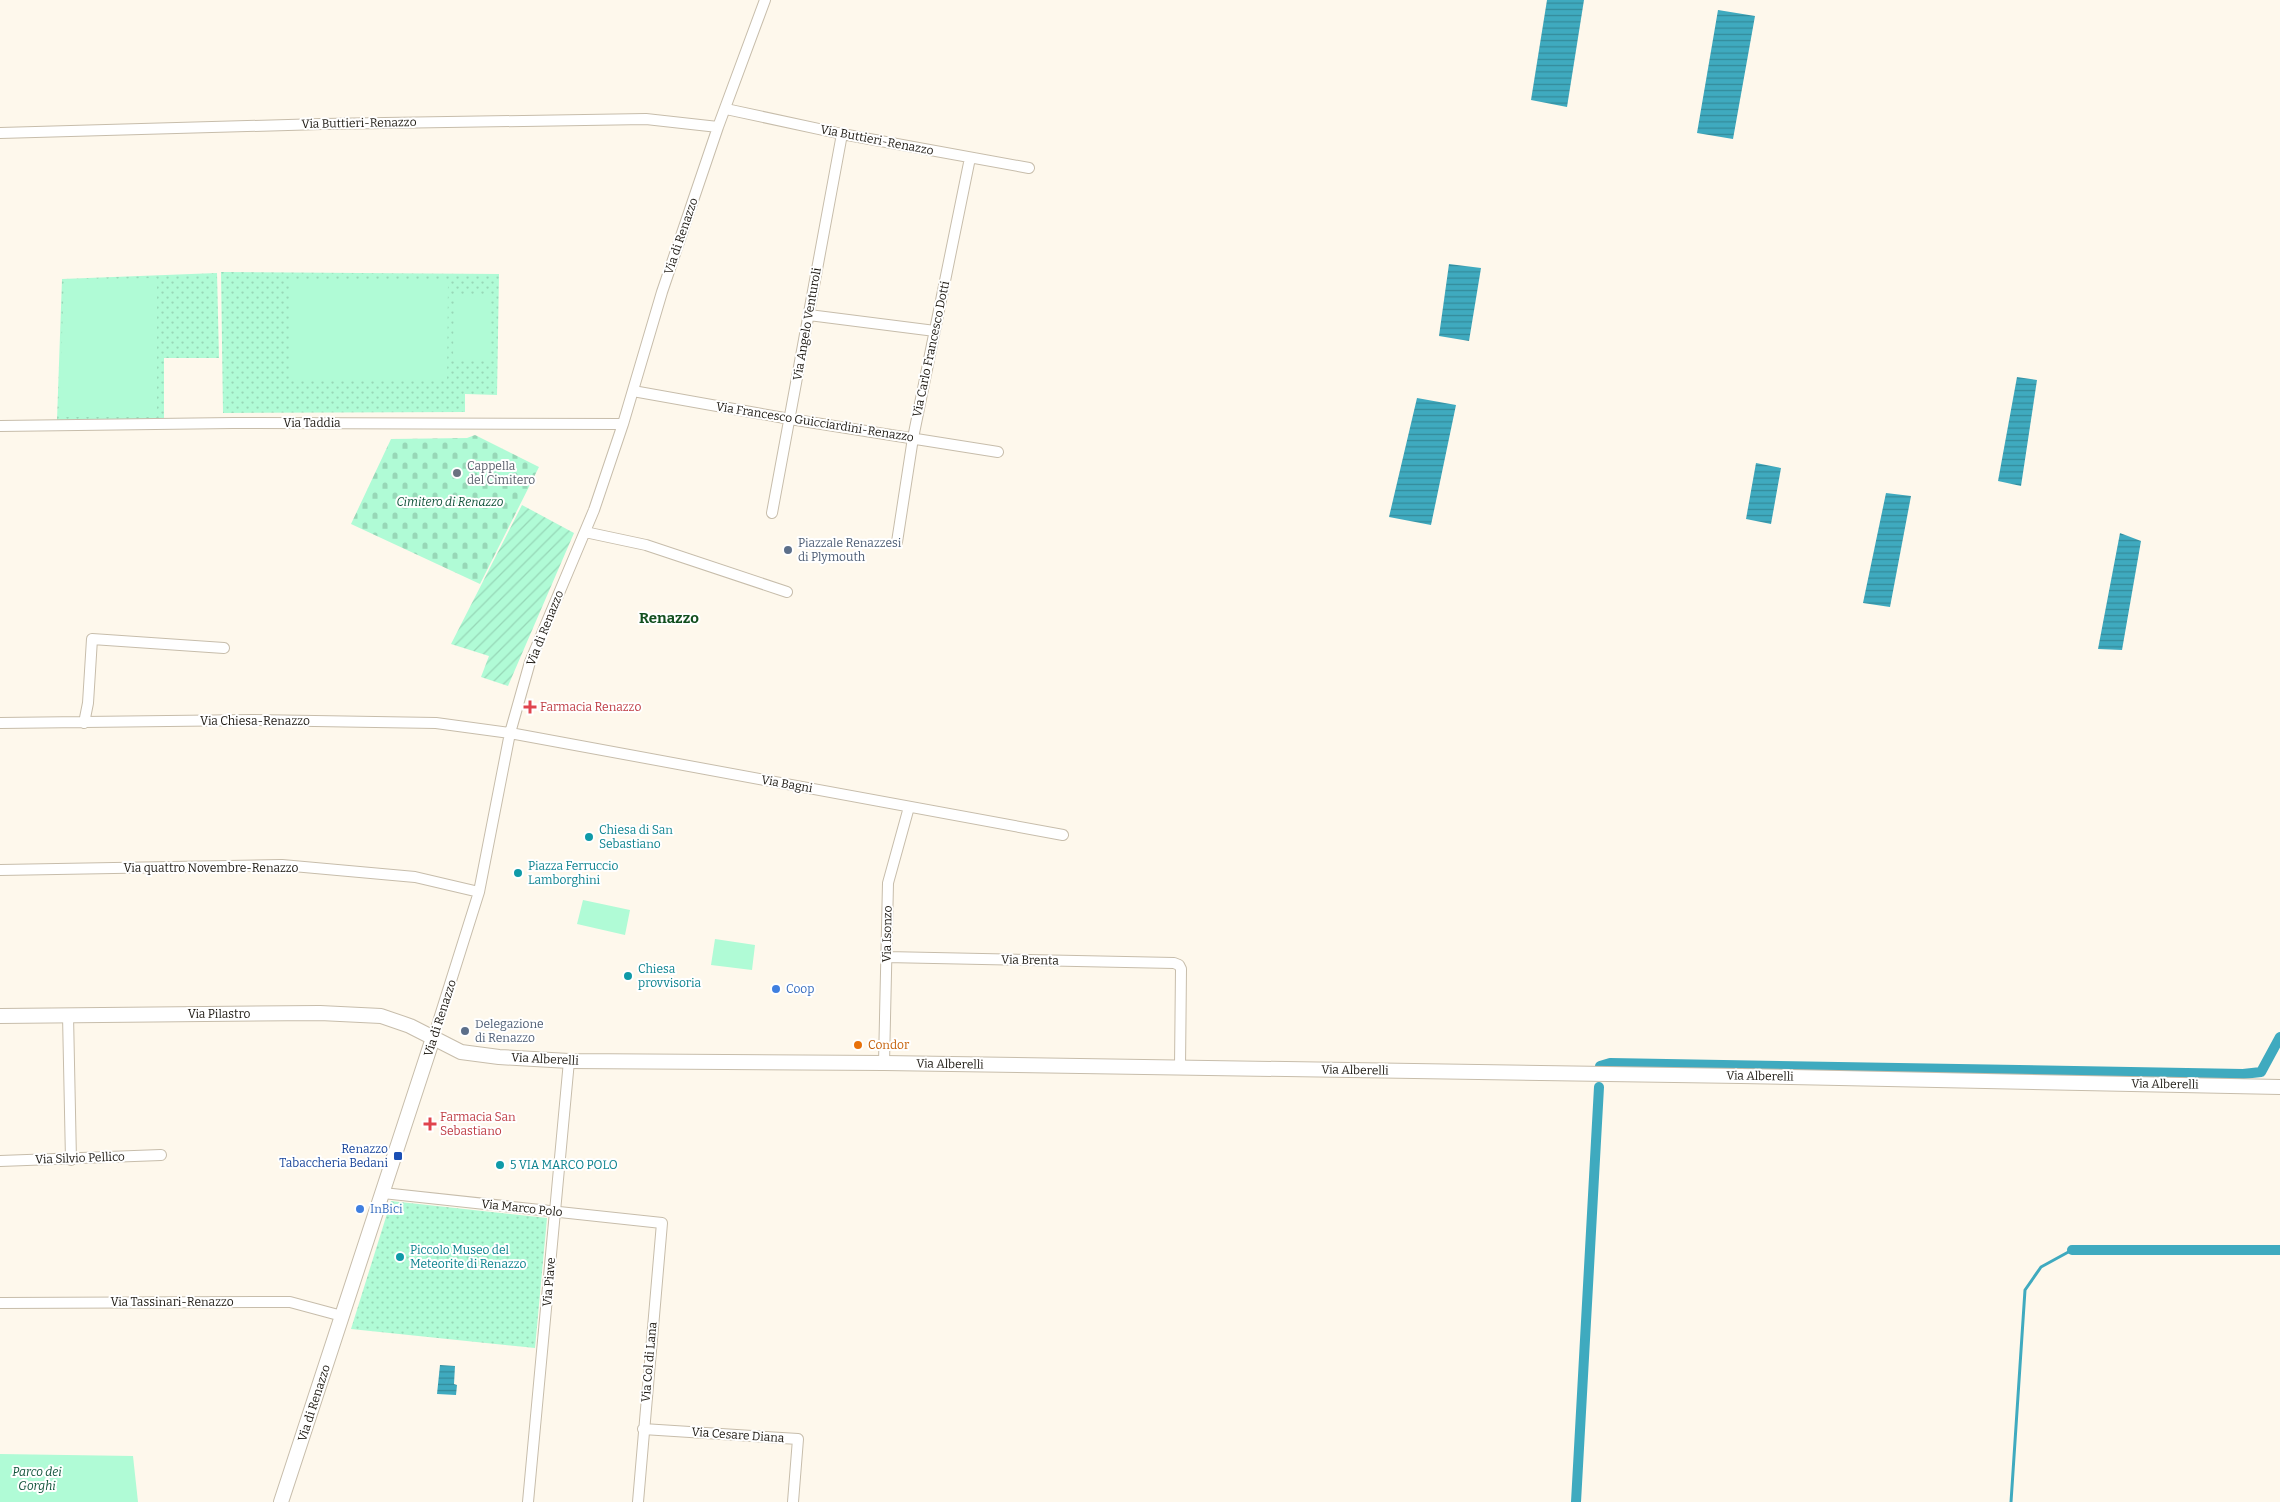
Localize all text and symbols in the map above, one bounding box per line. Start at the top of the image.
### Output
street label: Via Buttieri-Renazzo [301,115,417,131]
street label: Via Buttieri-Renazzo [819,122,935,158]
street label: Via di Renazzo [661,196,701,276]
street label: Via Angelo Venturoli [790,266,824,381]
street label: Via Carlo Francesco Dotti [910,279,952,418]
street label: Via Francesco Guicciardini-Renazzo [715,399,915,445]
street label: Via Taddia [283,416,341,430]
place label: Cappella del Cimitero [467,459,535,487]
marker: Cappella del Cimitero [451,467,463,479]
park label: Cimitero di Renazzo [397,495,504,509]
place label: Piazzale Renazzesi di Plymouth [798,536,902,564]
marker: Piazzale Renazzesi di Plymouth [782,544,794,556]
street label: Via di Renazzo [524,588,567,668]
district label: Renazzo [639,609,699,627]
place label: Farmacia Renazzo [540,700,641,714]
marker: Farmacia Renazzo [524,701,536,713]
street label: Via Chiesa-Renazzo [200,714,310,728]
street label: Via Bagni [760,773,814,795]
place label: Chiesa di San Sebastiano [599,823,673,851]
marker: Chiesa di San Sebastiano [583,831,595,843]
place label: Piazza Ferruccio Lamborghini [528,859,619,887]
street label: Via quattro Novembre-Renazzo [123,861,299,875]
marker: Piazza Ferruccio Lamborghini [512,867,524,879]
street label: Via Isonzo [880,905,894,963]
street label: Via Brenta [1001,952,1059,968]
place label: Chiesa provvisoria [638,962,701,990]
marker: Chiesa provvisoria [622,970,634,982]
street label: Via di Renazzo [421,978,459,1058]
place label: Coop [786,982,814,996]
marker: Coop [770,983,782,995]
street label: Via Pilastro [188,1007,250,1021]
place label: Delegazione di Renazzo [475,1017,544,1045]
marker: Delegazione di Renazzo [459,1025,471,1037]
place label: Condor [868,1038,910,1052]
marker: Condor [852,1039,864,1051]
street label: Via Alberelli [511,1050,580,1068]
street label: Via Alberelli [916,1056,984,1072]
street label: Via Alberelli [1321,1062,1389,1078]
street label: Via Alberelli [1726,1068,1794,1084]
street label: Via Alberelli [2131,1076,2199,1092]
place label: Farmacia San Sebastiano [440,1110,516,1138]
marker: Farmacia San Sebastiano [424,1118,436,1130]
place label: Renazzo Tabaccheria Bedani [279,1142,388,1170]
street label: Via Silvio Pellico [35,1149,125,1167]
marker: Renazzo Tabaccheria Bedani [392,1150,404,1162]
place label: 5 VIA MARCO POLO [510,1158,618,1172]
marker: 5 VIA MARCO POLO [494,1159,506,1171]
street label: Via Marco Polo [481,1197,563,1219]
place label: InBici [370,1202,403,1216]
marker: InBici [354,1203,366,1215]
place label: Piccolo Museo del Meteorite di Renazzo [410,1243,527,1271]
marker: Piccolo Museo del Meteorite di Renazzo [394,1251,406,1263]
street label: Via Piave [540,1257,558,1307]
street label: Via Tassinari-Renazzo [110,1295,234,1309]
street label: Via Col di Lana [639,1321,660,1403]
street label: Via di Renazzo [295,1363,333,1443]
street label: Via Cesare Diana [691,1425,785,1445]
park label: Parco dei Gorghi [12,1465,62,1493]

